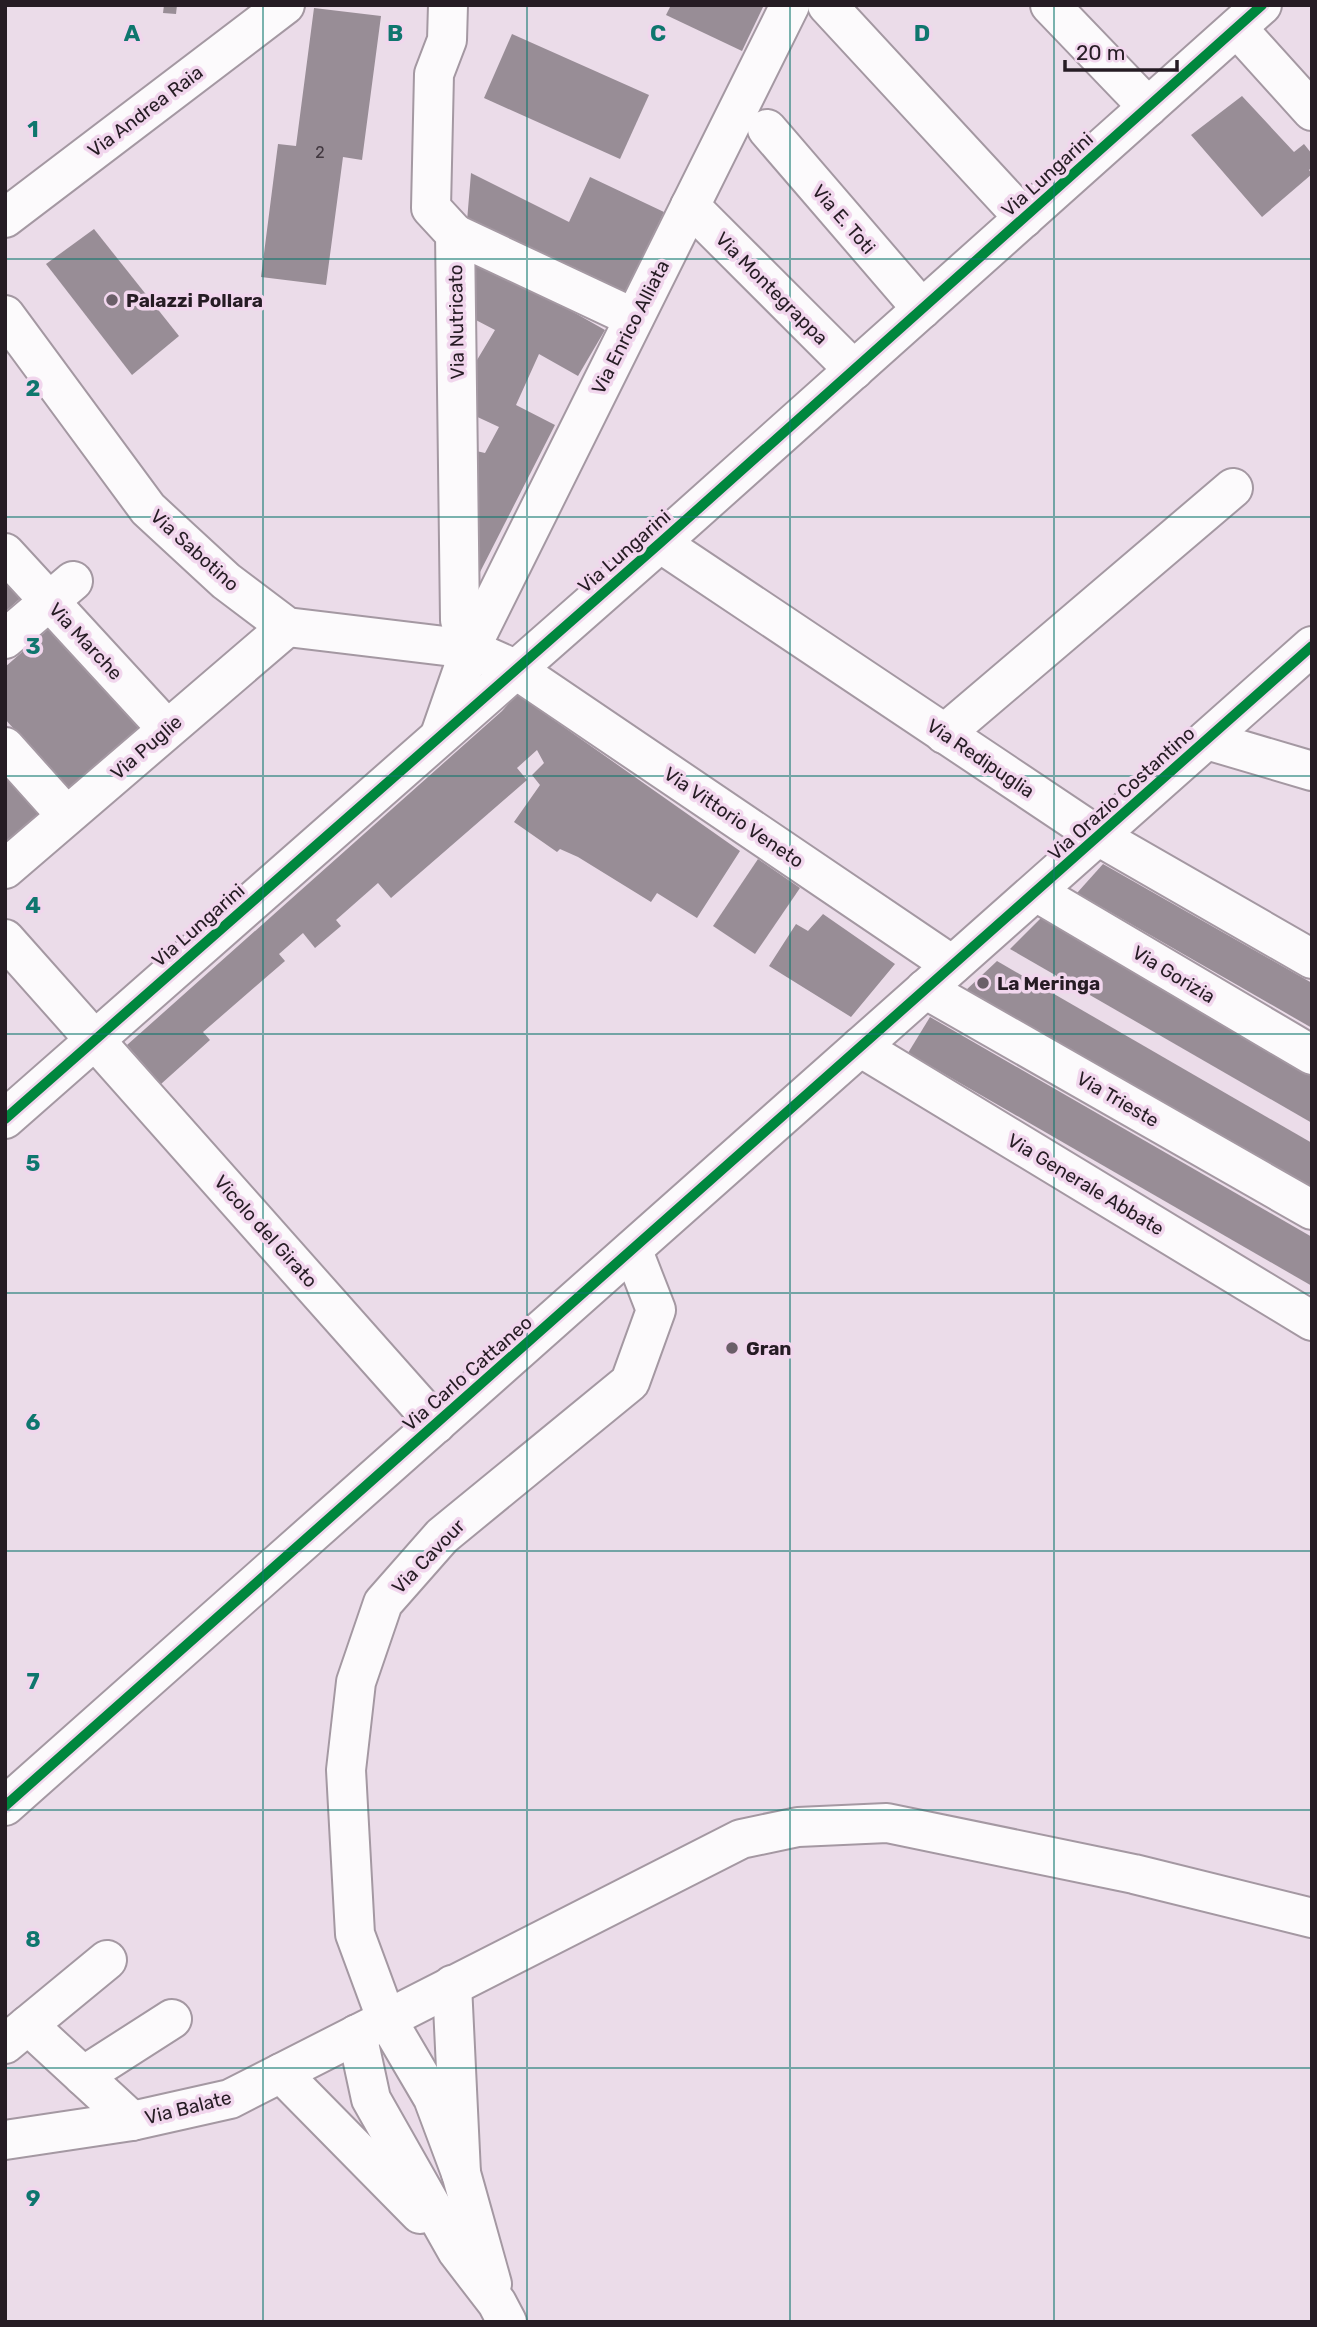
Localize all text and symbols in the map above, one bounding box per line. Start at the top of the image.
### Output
text: A [124,19,141,47]
text: B [387,19,403,47]
text: C [650,19,666,47]
text: D [914,19,930,47]
scale bar [1065,28,1177,72]
text: 20 m [1076,40,1125,65]
street label: Via Andrea Raia [83,61,207,162]
text: 1 [27,115,39,143]
street label: Via Lungarini [997,127,1098,221]
house number: 2 [315,143,325,162]
street label: Via E. Toti [807,180,880,259]
street label: Via Montegrappa [711,227,833,349]
street label: Via Enrico Alliata [587,256,674,398]
street label: Via Nutricato [444,264,469,380]
place label: Palazzi Pollara [126,289,263,312]
marker: Palazzi Pollara [104,292,120,308]
text: 2 [26,374,40,402]
street label: Via Sabotino [146,505,244,596]
street label: Via Lungarini [573,505,675,598]
street label: Via Marche [44,598,127,685]
text: 3 [25,632,41,660]
street label: Via Puglie [106,710,187,785]
street label: Via Redipuglia [923,714,1039,803]
street label: Via Orazio Costantino [1043,721,1199,865]
street label: Via Vittorio Veneto [659,762,808,873]
street label: Via Lungarini [147,879,249,972]
text: 4 [25,891,41,919]
street label: Via Gorizia [1128,941,1219,1008]
place label: La Meringa [997,972,1100,995]
marker: La Meringa [975,975,991,991]
street label: Via Trieste [1072,1067,1163,1132]
street label: Via Generale Abbate [1003,1129,1168,1240]
text: 5 [26,1149,41,1177]
street label: Vicolo del Girato [209,1170,322,1292]
street label: Via Carlo Cattaneo [398,1311,537,1436]
place label: Gran [746,1337,792,1360]
marker: Gran [724,1340,740,1356]
text: 6 [26,1408,41,1436]
street label: Via Cavour [387,1514,470,1598]
text: 7 [26,1667,40,1695]
text: 8 [25,1925,41,1953]
street label: Via Balate [142,2086,234,2129]
text: 9 [26,2184,40,2212]

